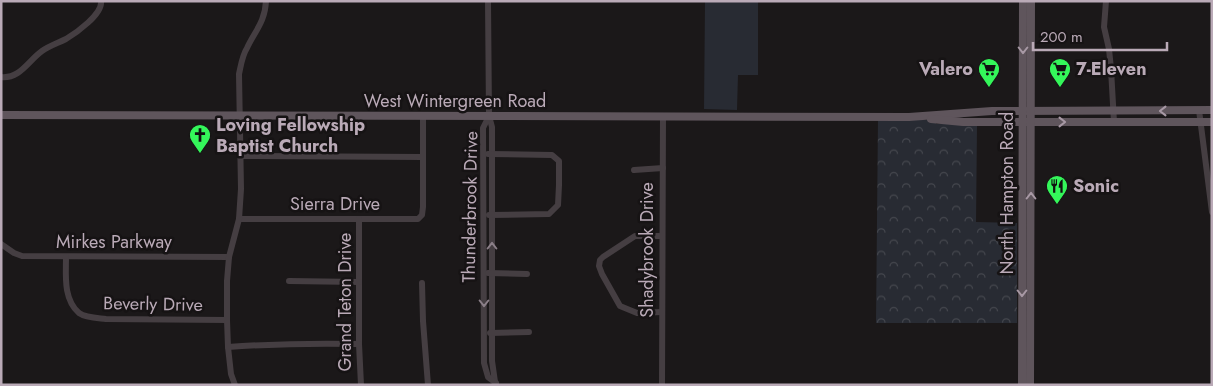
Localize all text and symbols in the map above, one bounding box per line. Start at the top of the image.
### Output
scale bar [1033,20,1167,52]
text: 200 m [1040,26,1083,48]
one-way arrow [1018,46,1028,54]
place label: Valero [918,56,973,82]
place label: 7-Eleven [1076,56,1147,82]
supermarket icon: Valero [977,57,1001,88]
supermarket icon: 7-Eleven [1048,57,1072,88]
street label: West Wintergreen Road [364,88,546,114]
one-way arrow [1159,106,1166,116]
place label: Loving Fellowship Baptist Church [216,112,365,159]
street label: North Hampton Road [994,112,1020,274]
one-way arrow [1058,117,1066,127]
church icon: Loving Fellowship Baptist Church [188,123,212,154]
street label: Thunderbrook Drive [456,131,484,283]
place label: Sonic [1073,173,1119,199]
restaurant icon: Sonic [1045,174,1069,205]
street label: Shadybrook Drive [634,182,660,318]
street label: Sierra Drive [290,191,380,217]
one-way arrow [1026,192,1036,200]
street label: Mirkes Parkway [56,229,172,255]
street label: Grand Teton Drive [332,233,358,371]
one-way arrow [487,242,497,250]
street label: Beverly Drive [103,290,203,318]
one-way arrow [1017,290,1027,298]
one-way arrow [479,300,489,307]

